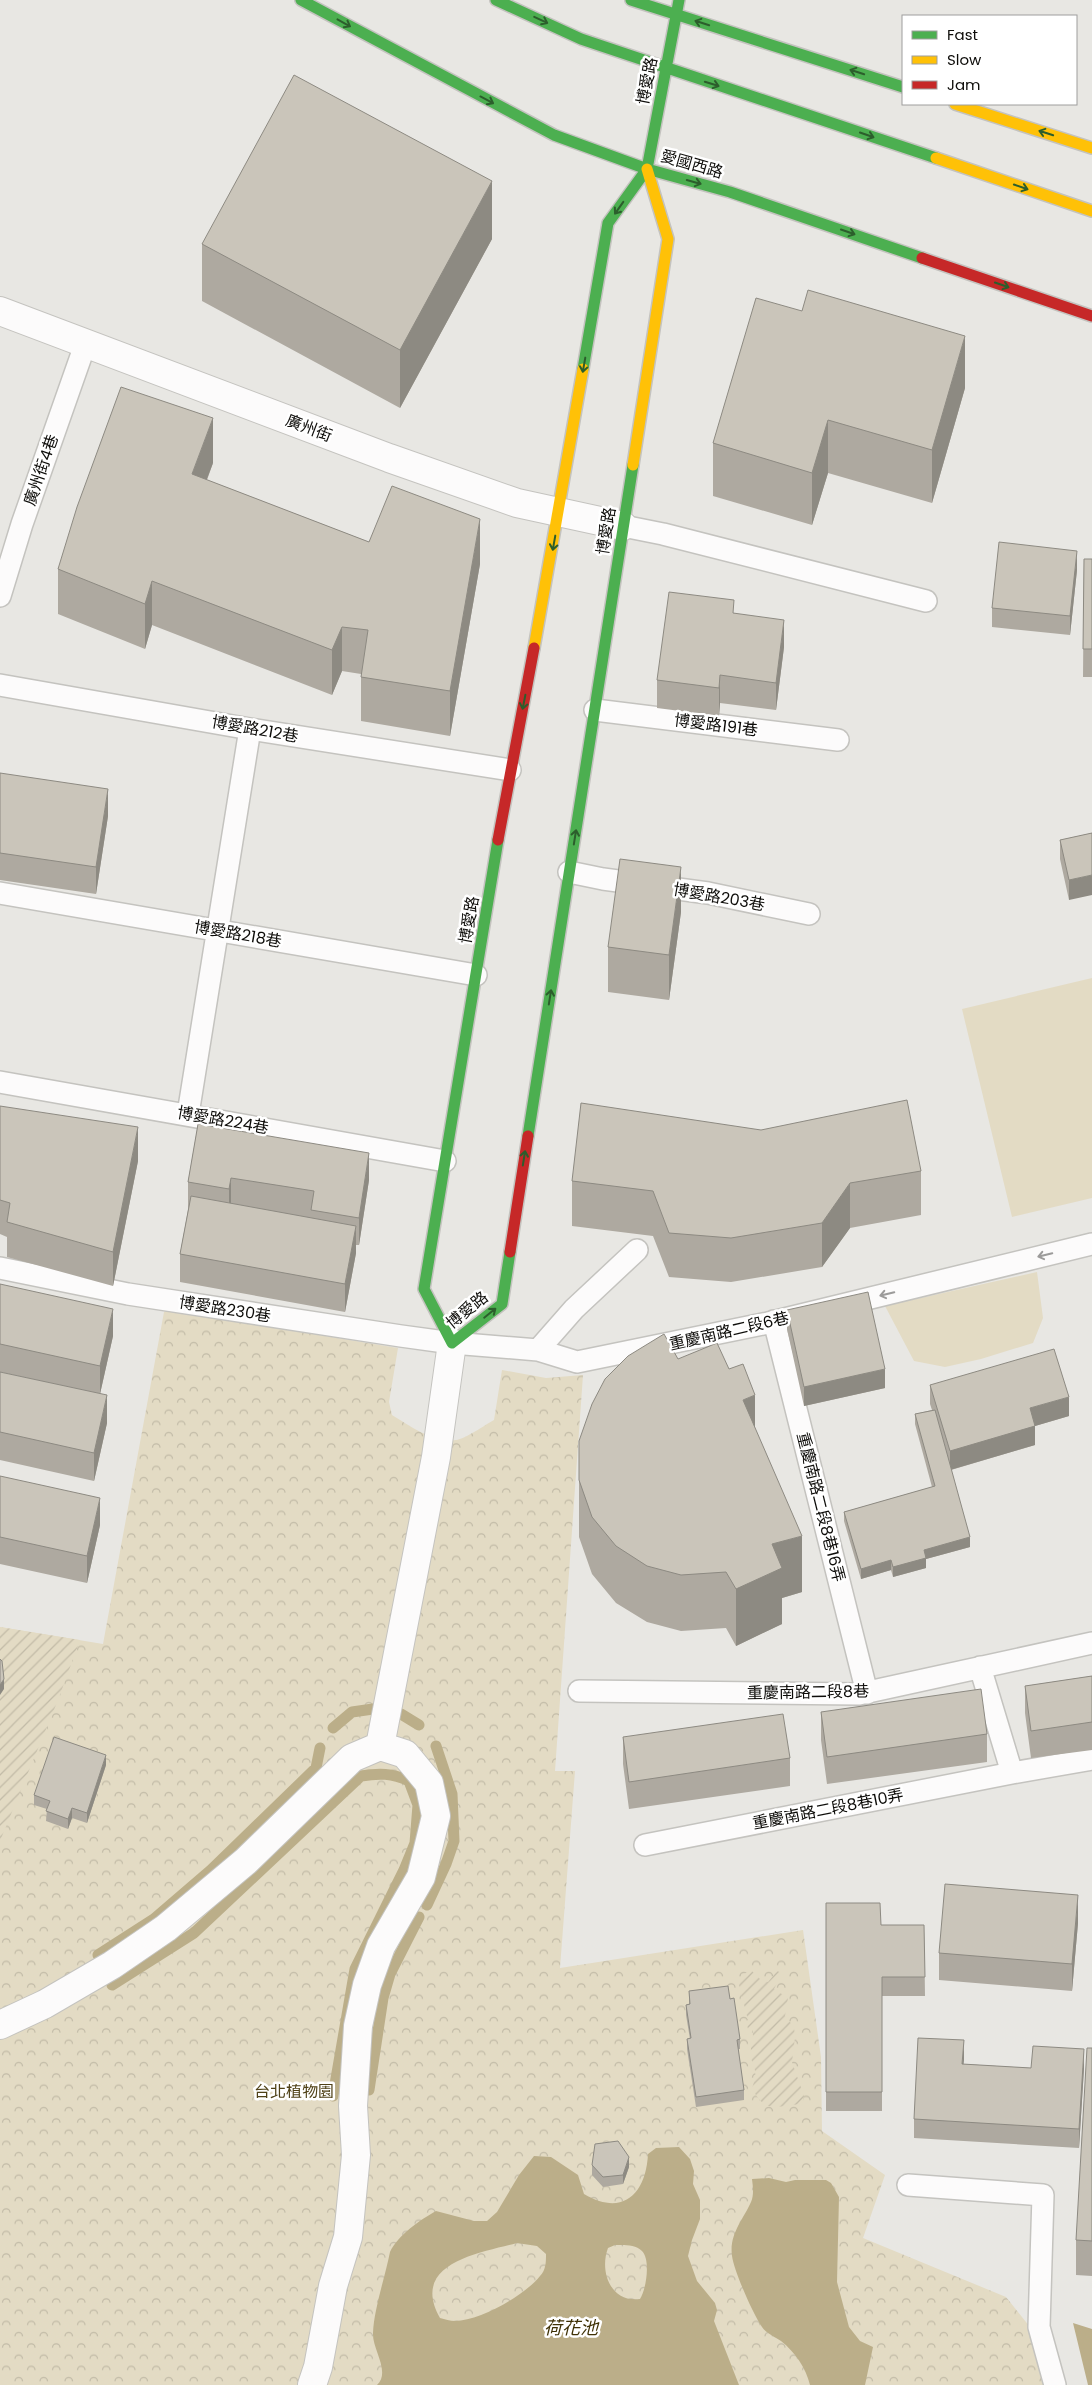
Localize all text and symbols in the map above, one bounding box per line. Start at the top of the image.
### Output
legend [902,15,1077,105]
one-way arrow [533,16,548,26]
one-way arrow [694,17,710,27]
one-way arrow [337,18,352,28]
text: Fast [947,24,978,45]
text: Slow [947,49,982,70]
street label: 博愛路 [631,55,663,107]
one-way arrow [849,67,865,77]
text: Jam [947,74,981,95]
one-way arrow [704,79,720,89]
one-way arrow [480,95,495,105]
one-way arrow [1038,128,1054,137]
one-way arrow [858,131,874,140]
street label: 愛國西路 [658,144,726,184]
one-way arrow [685,177,701,187]
one-way arrow [1012,183,1028,192]
one-way arrow [614,201,624,215]
one-way arrow [840,228,856,238]
one-way arrow [994,281,1009,290]
one-way arrow [579,357,589,373]
street label: 廣州街 [282,409,336,447]
street label: 廣州街4巷 [18,431,64,509]
street label: 博愛路 [591,505,621,557]
one-way arrow [549,534,559,550]
one-way arrow [518,694,528,710]
street label: 博愛路191巷 [673,708,759,742]
street label: 博愛路212巷 [210,710,300,748]
one-way arrow [570,829,580,845]
street label: 博愛路203巷 [671,878,767,916]
street label: 博愛路 [454,894,484,946]
street label: 博愛路218巷 [192,915,284,953]
one-way arrow [545,989,555,1005]
street label: 博愛路224巷 [175,1101,271,1139]
one-way arrow [520,1150,530,1166]
one-way arrow [1037,1251,1053,1260]
street label: 博愛路 [441,1286,493,1334]
street label: 博愛路230巷 [177,1290,273,1328]
one-way arrow [879,1290,895,1299]
street label: 重慶南路二段6巷 [667,1306,791,1356]
one-way arrow [483,1307,496,1318]
street label: 重慶南路二段8巷16弄 [791,1430,851,1584]
street label: 重慶南路二段8巷 [747,1679,869,1705]
street label: 重慶南路二段8巷10弄 [751,1783,905,1835]
park label: 台北植物園 [254,2080,334,2103]
water label: 荷花池 [544,2315,600,2340]

